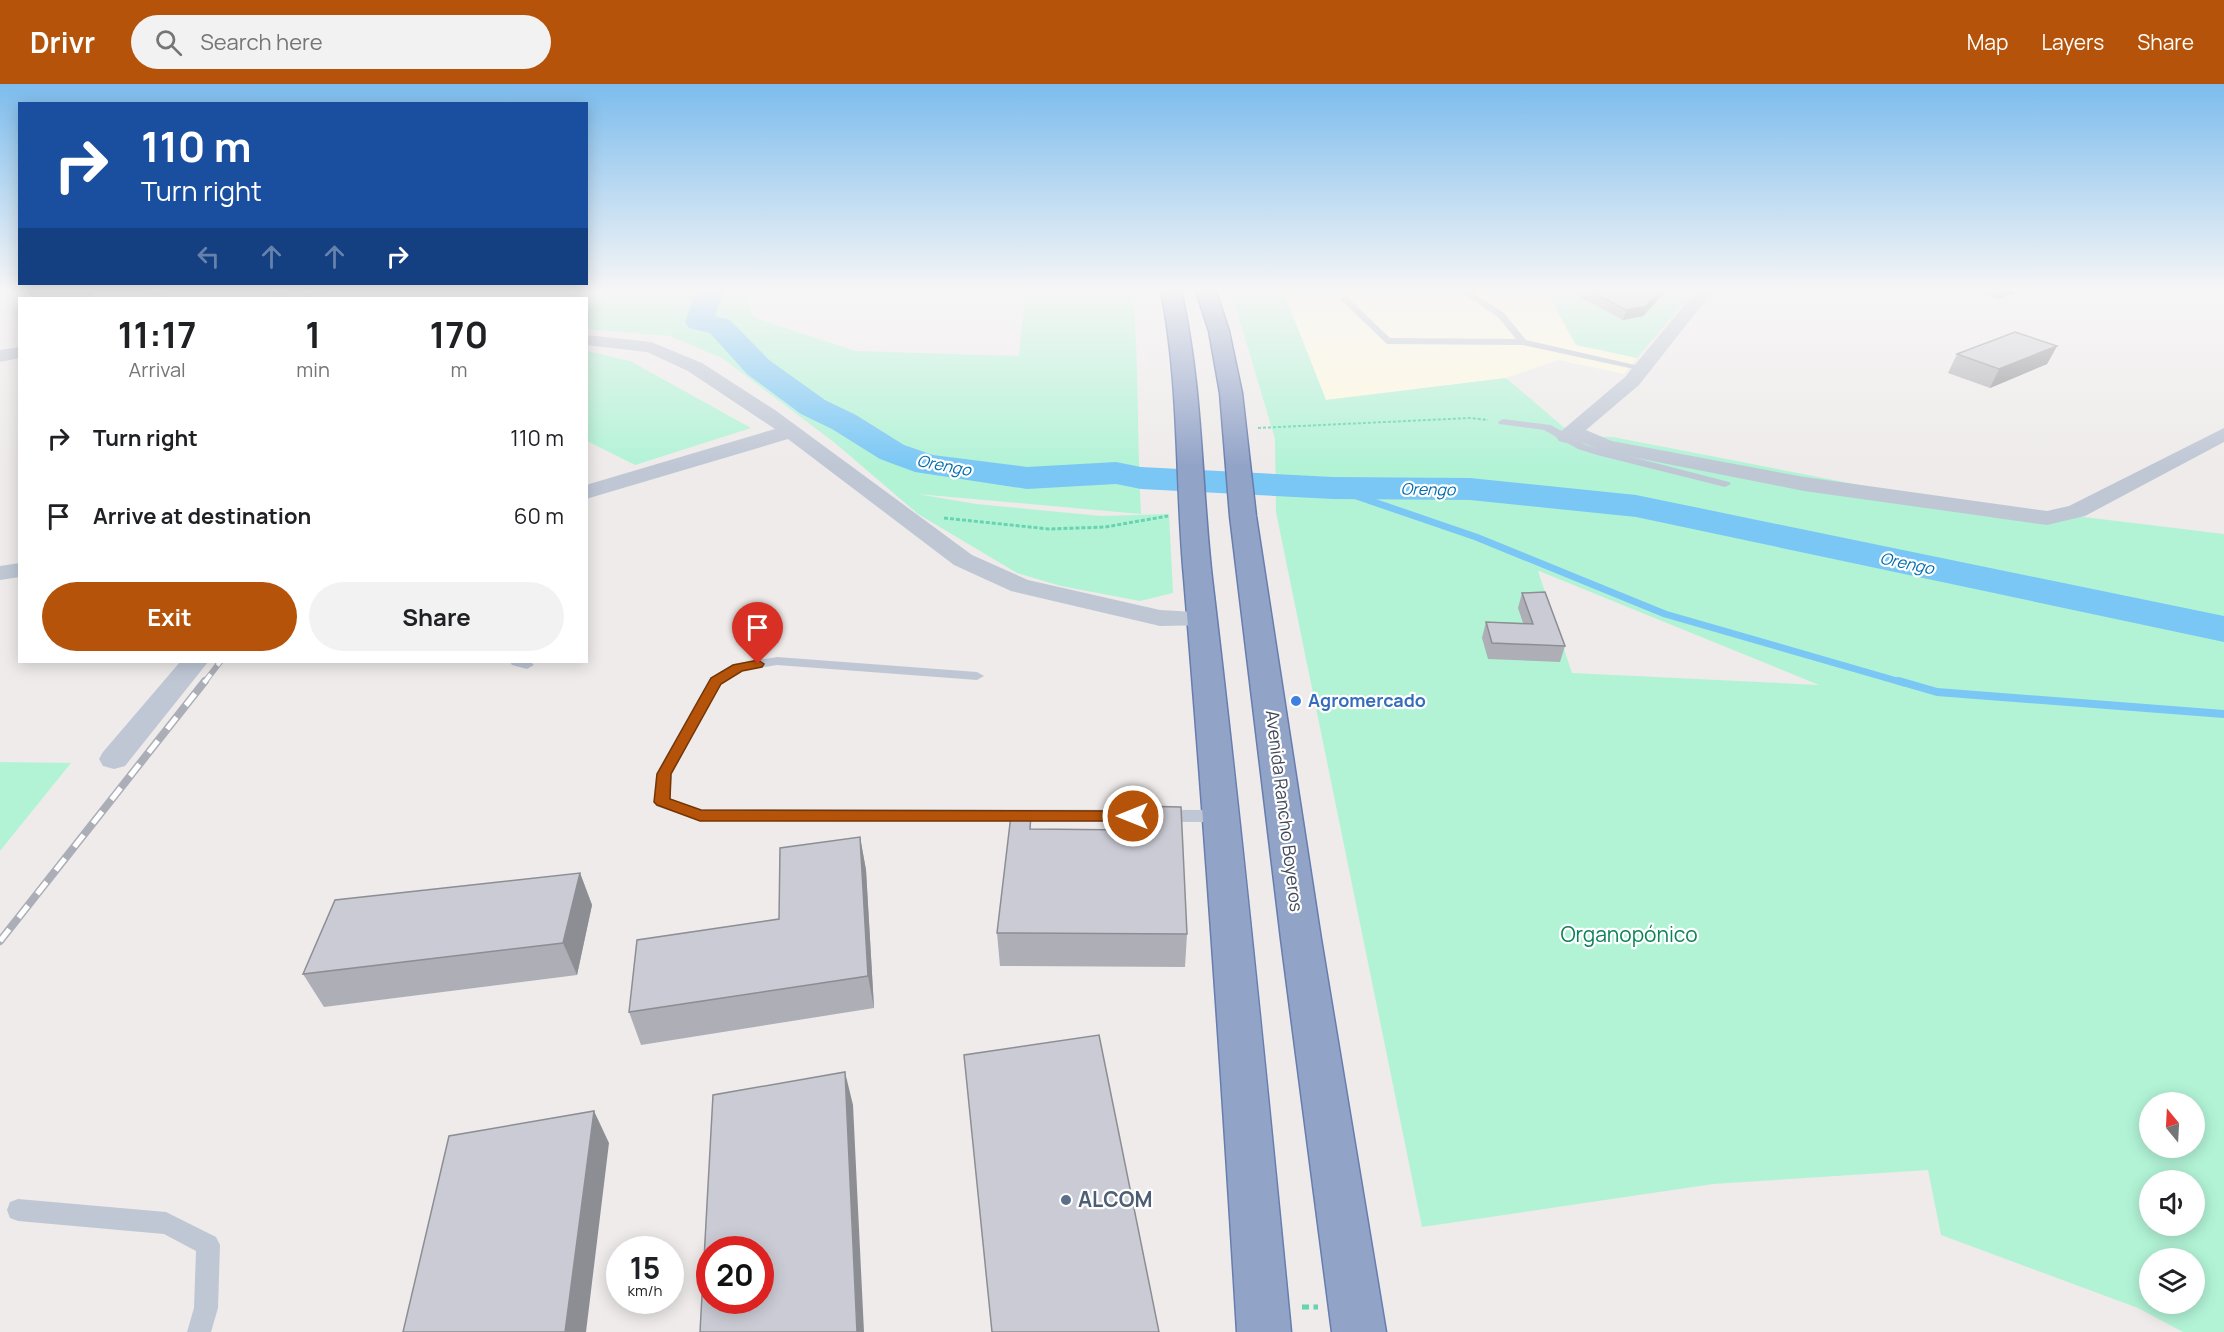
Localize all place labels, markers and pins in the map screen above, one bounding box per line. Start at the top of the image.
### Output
pin [732,602,783,664]
place label: Agromercado [1308,688,1426,712]
marker: Agromercado [1289,694,1303,708]
place label: ALCOM [1078,1185,1153,1213]
marker: ALCOM [1059,1193,1073,1207]

